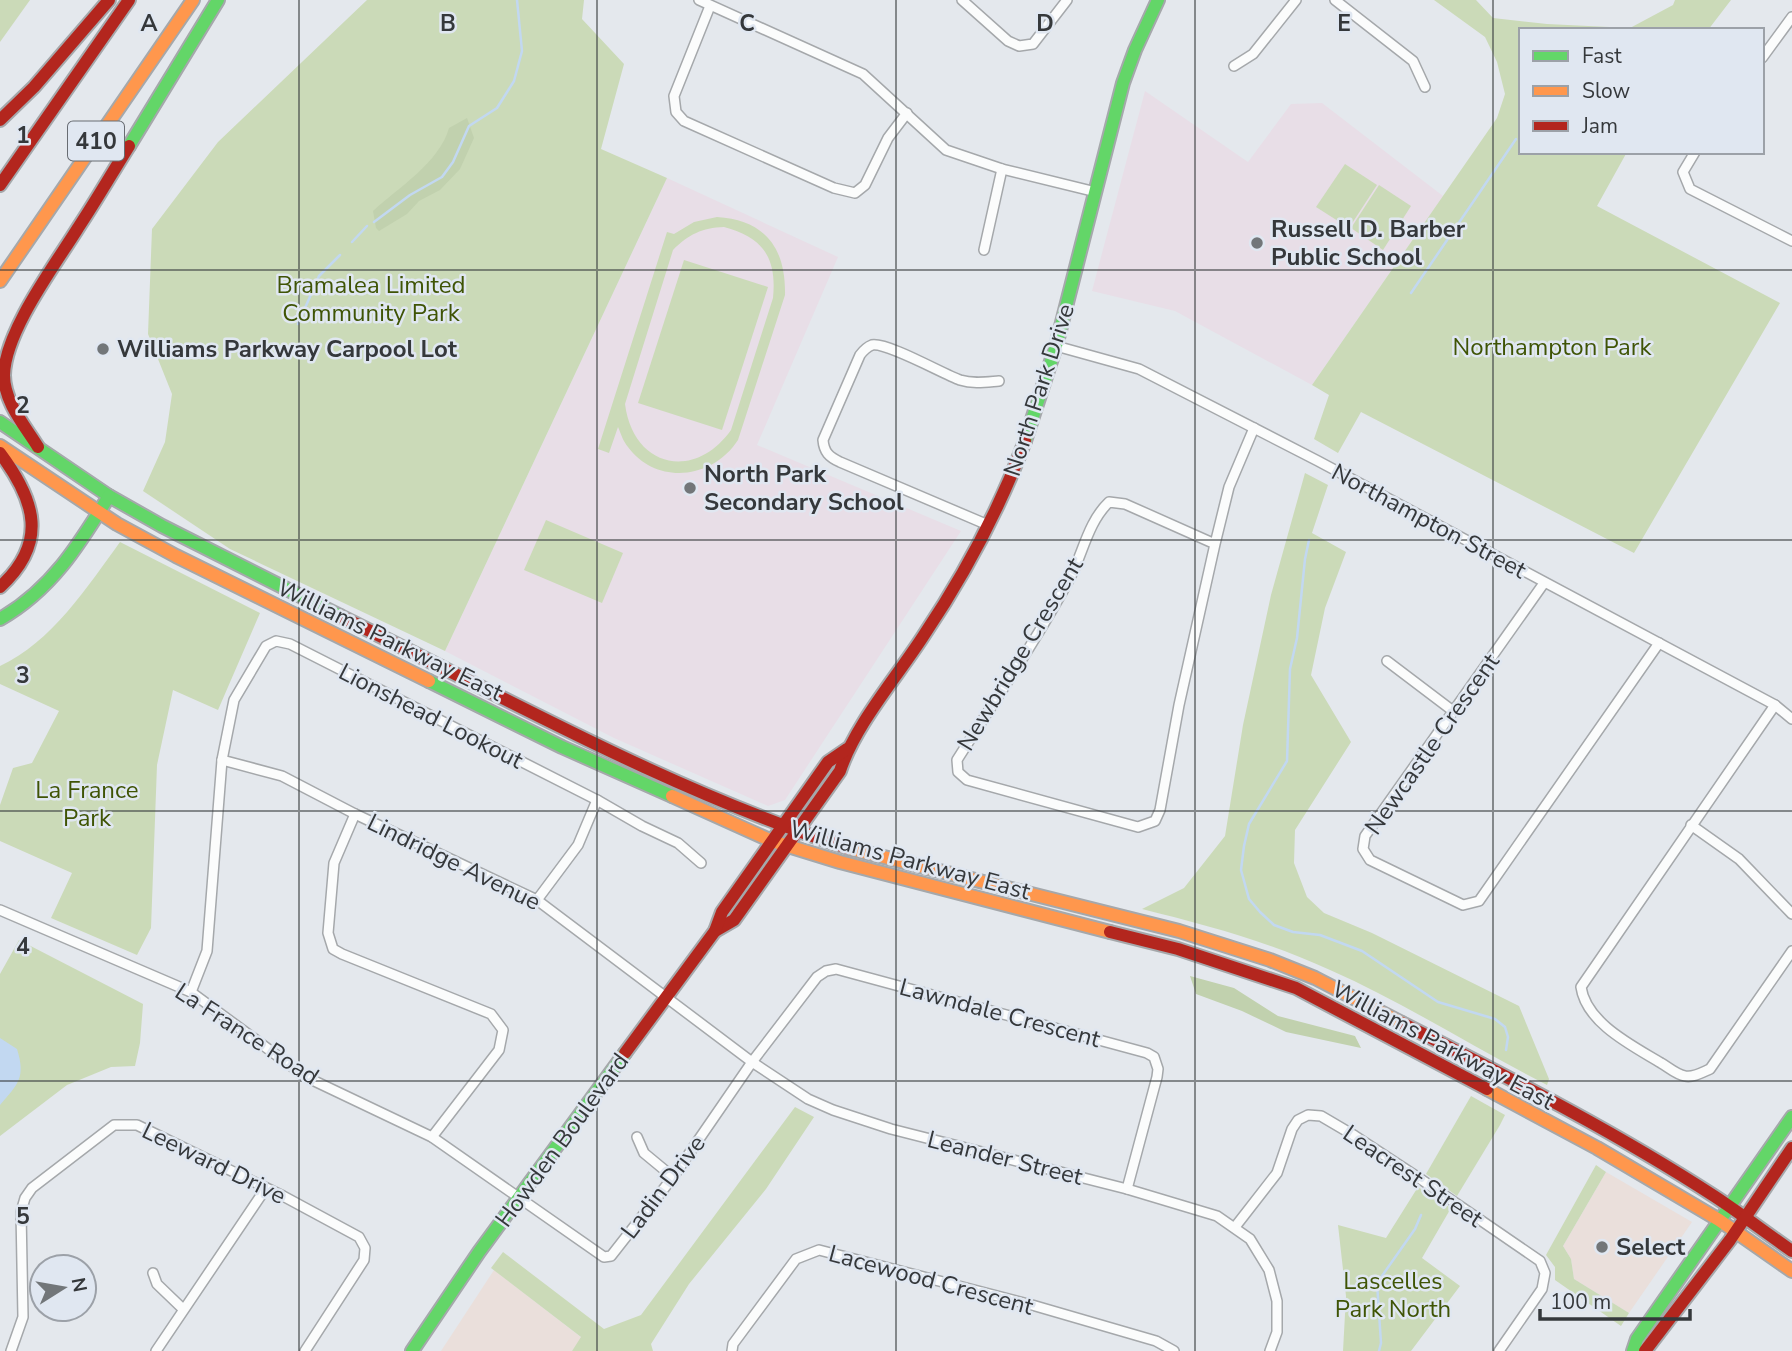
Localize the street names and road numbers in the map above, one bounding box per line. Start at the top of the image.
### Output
road number: 410 [68,122,124,160]
street label: North Park Drive [996,300,1082,480]
street label: Northampton Street [1326,456,1533,586]
street label: Newbridge Crescent [950,551,1091,757]
street label: Williams Parkway East [272,571,509,709]
street label: Newcastle Crescent [1357,647,1507,841]
street label: Lionshead Lookout [333,656,529,777]
street label: Lindridge Avenue [362,806,546,918]
street label: Williams Parkway East [786,812,1034,908]
street label: Lawndale Crescent [896,971,1105,1055]
street label: Williams Parkway East [1326,973,1560,1118]
street label: La France Road [169,976,325,1092]
street label: Howden Boulevard [488,1046,636,1234]
street label: Leeward Drive [137,1114,291,1212]
street label: Leacrest Street [1337,1117,1490,1235]
street label: Leander Street [924,1123,1087,1193]
street label: Ladin Drive [613,1129,713,1245]
street label: Lacewood Crescent [825,1237,1037,1323]

